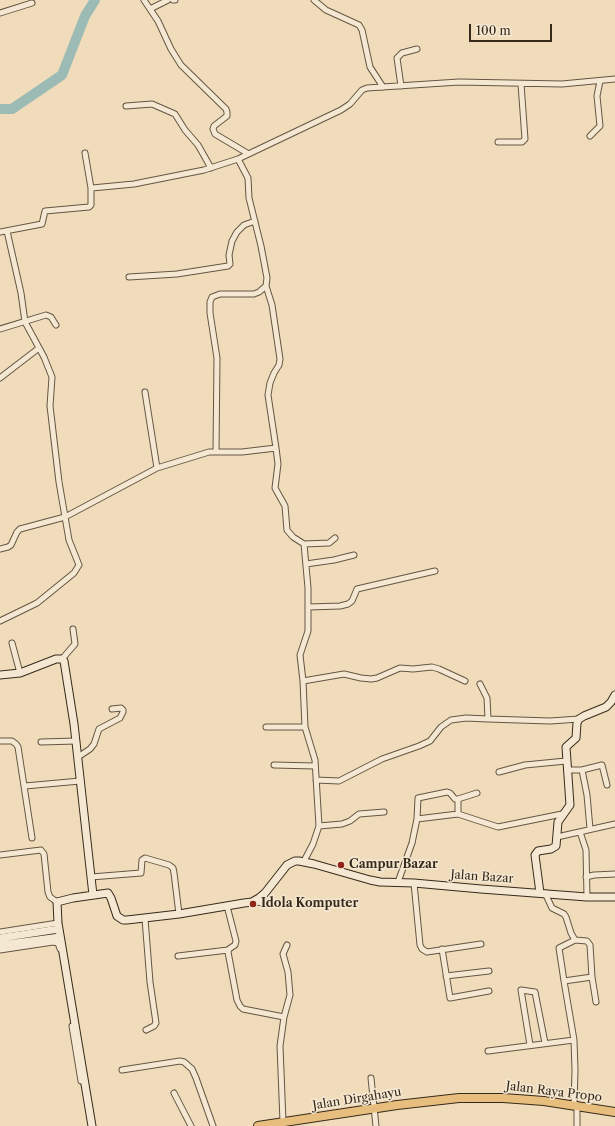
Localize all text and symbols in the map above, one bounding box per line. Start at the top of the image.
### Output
scale bar [471,16,554,42]
text: 100 m [476,23,511,38]
place label: Campur Bazar [349,858,438,872]
marker: Campur Bazar [336,860,346,870]
street label: Jalan Bazar [450,868,514,886]
place label: Idola Komputer [261,897,358,911]
marker: Idola Komputer [248,899,258,909]
street label: Jalan Raya Propo [505,1079,603,1105]
street label: Jalan Dirgahayu [312,1085,402,1113]

